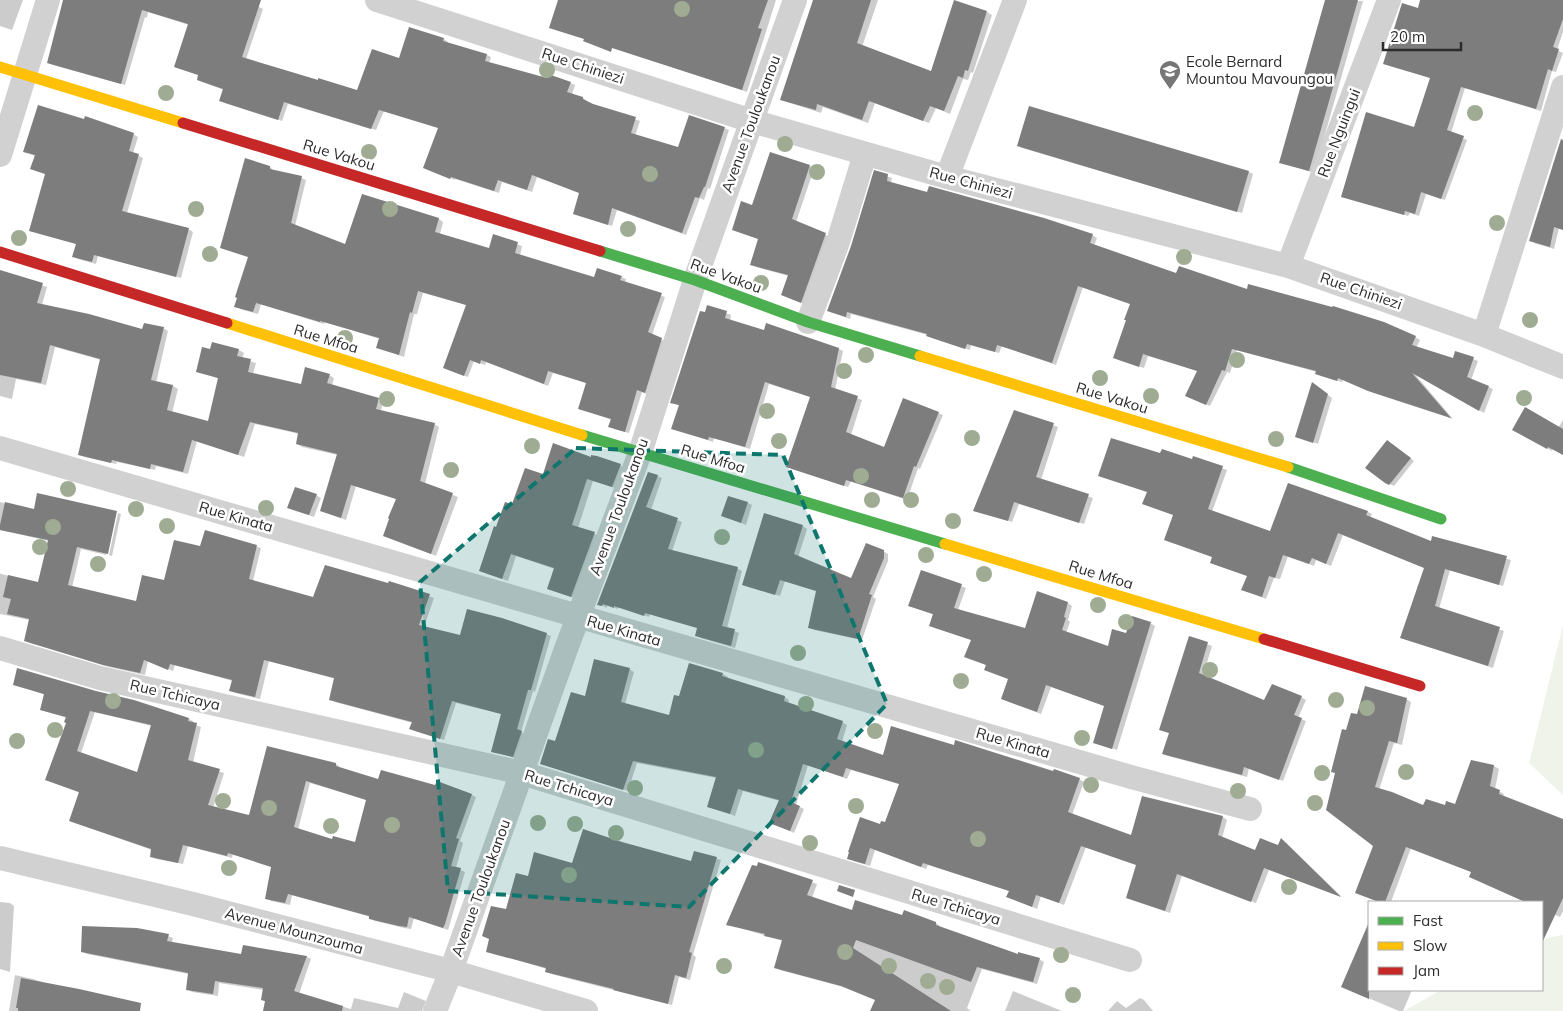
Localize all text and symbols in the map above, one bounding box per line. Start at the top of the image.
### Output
scale bar [1383,20,1460,52]
text: 20 m [1390,27,1425,46]
street label: Rue Chiniezi [540,43,627,88]
place label: Ecole Bernard Mountou Mavoungou [1186,52,1333,88]
street label: Avenue Touloukanou [717,53,784,195]
school or university icon: Ecole Bernard Mountou Mavoungou [1158,59,1182,90]
street label: Rue Nguingui [1313,86,1364,180]
street label: Rue Vakou [301,135,378,174]
street label: Rue Chiniezi [927,162,1015,203]
street label: Rue Vakou [688,254,764,297]
street label: Rue Chiniezi [1318,268,1405,313]
street label: Rue Mfoa [292,320,361,357]
street label: Rue Vakou [1074,378,1151,417]
street label: Avenue Touloukanou [585,436,652,578]
street label: Rue Mfoa [679,440,748,477]
street label: Rue Kinata [197,497,275,536]
street label: Rue Mfoa [1067,556,1136,593]
street label: Rue Kinata [585,611,663,650]
street label: Rue Tchicaya [128,675,222,714]
street label: Rue Kinata [974,723,1052,762]
street label: Rue Tchicaya [522,765,616,810]
street label: Avenue Touloukanou [447,817,514,959]
street label: Rue Tchicaya [909,884,1003,929]
legend [1368,901,1543,991]
street label: Avenue Mounzouma [223,903,365,958]
text: Fast [1413,911,1443,930]
text: Slow [1413,936,1447,955]
text: Jam [1413,961,1440,980]

